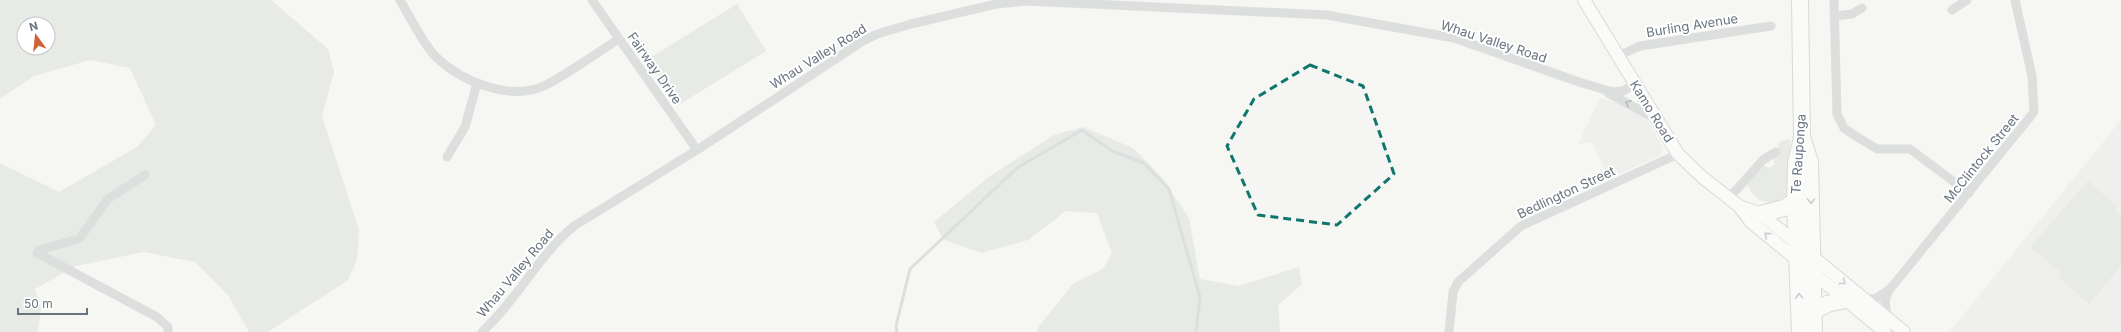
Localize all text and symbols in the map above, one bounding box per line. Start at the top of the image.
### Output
street label: Burling Avenue [1645,10,1739,40]
north arrow [16,16,56,56]
street label: Whau Valley Road [1439,16,1549,66]
text: N [28,18,39,34]
street label: Whau Valley Road [767,20,869,92]
street label: Fairway Drive [624,29,686,107]
street label: Kamo Road [1627,77,1677,145]
one-way arrow [1624,100,1632,108]
street label: McClintock Street [1940,110,2022,206]
street label: Te Rauponga [1787,113,1809,195]
street label: Bedlington Street [1515,162,1617,222]
one-way arrow [1807,198,1815,204]
street label: Whau Valley Road [473,225,557,321]
one-way arrow [1764,233,1772,240]
one-way arrow [1838,277,1845,284]
scale bar [18,290,87,316]
one-way arrow [1795,293,1803,299]
text: 50 m [24,296,53,311]

